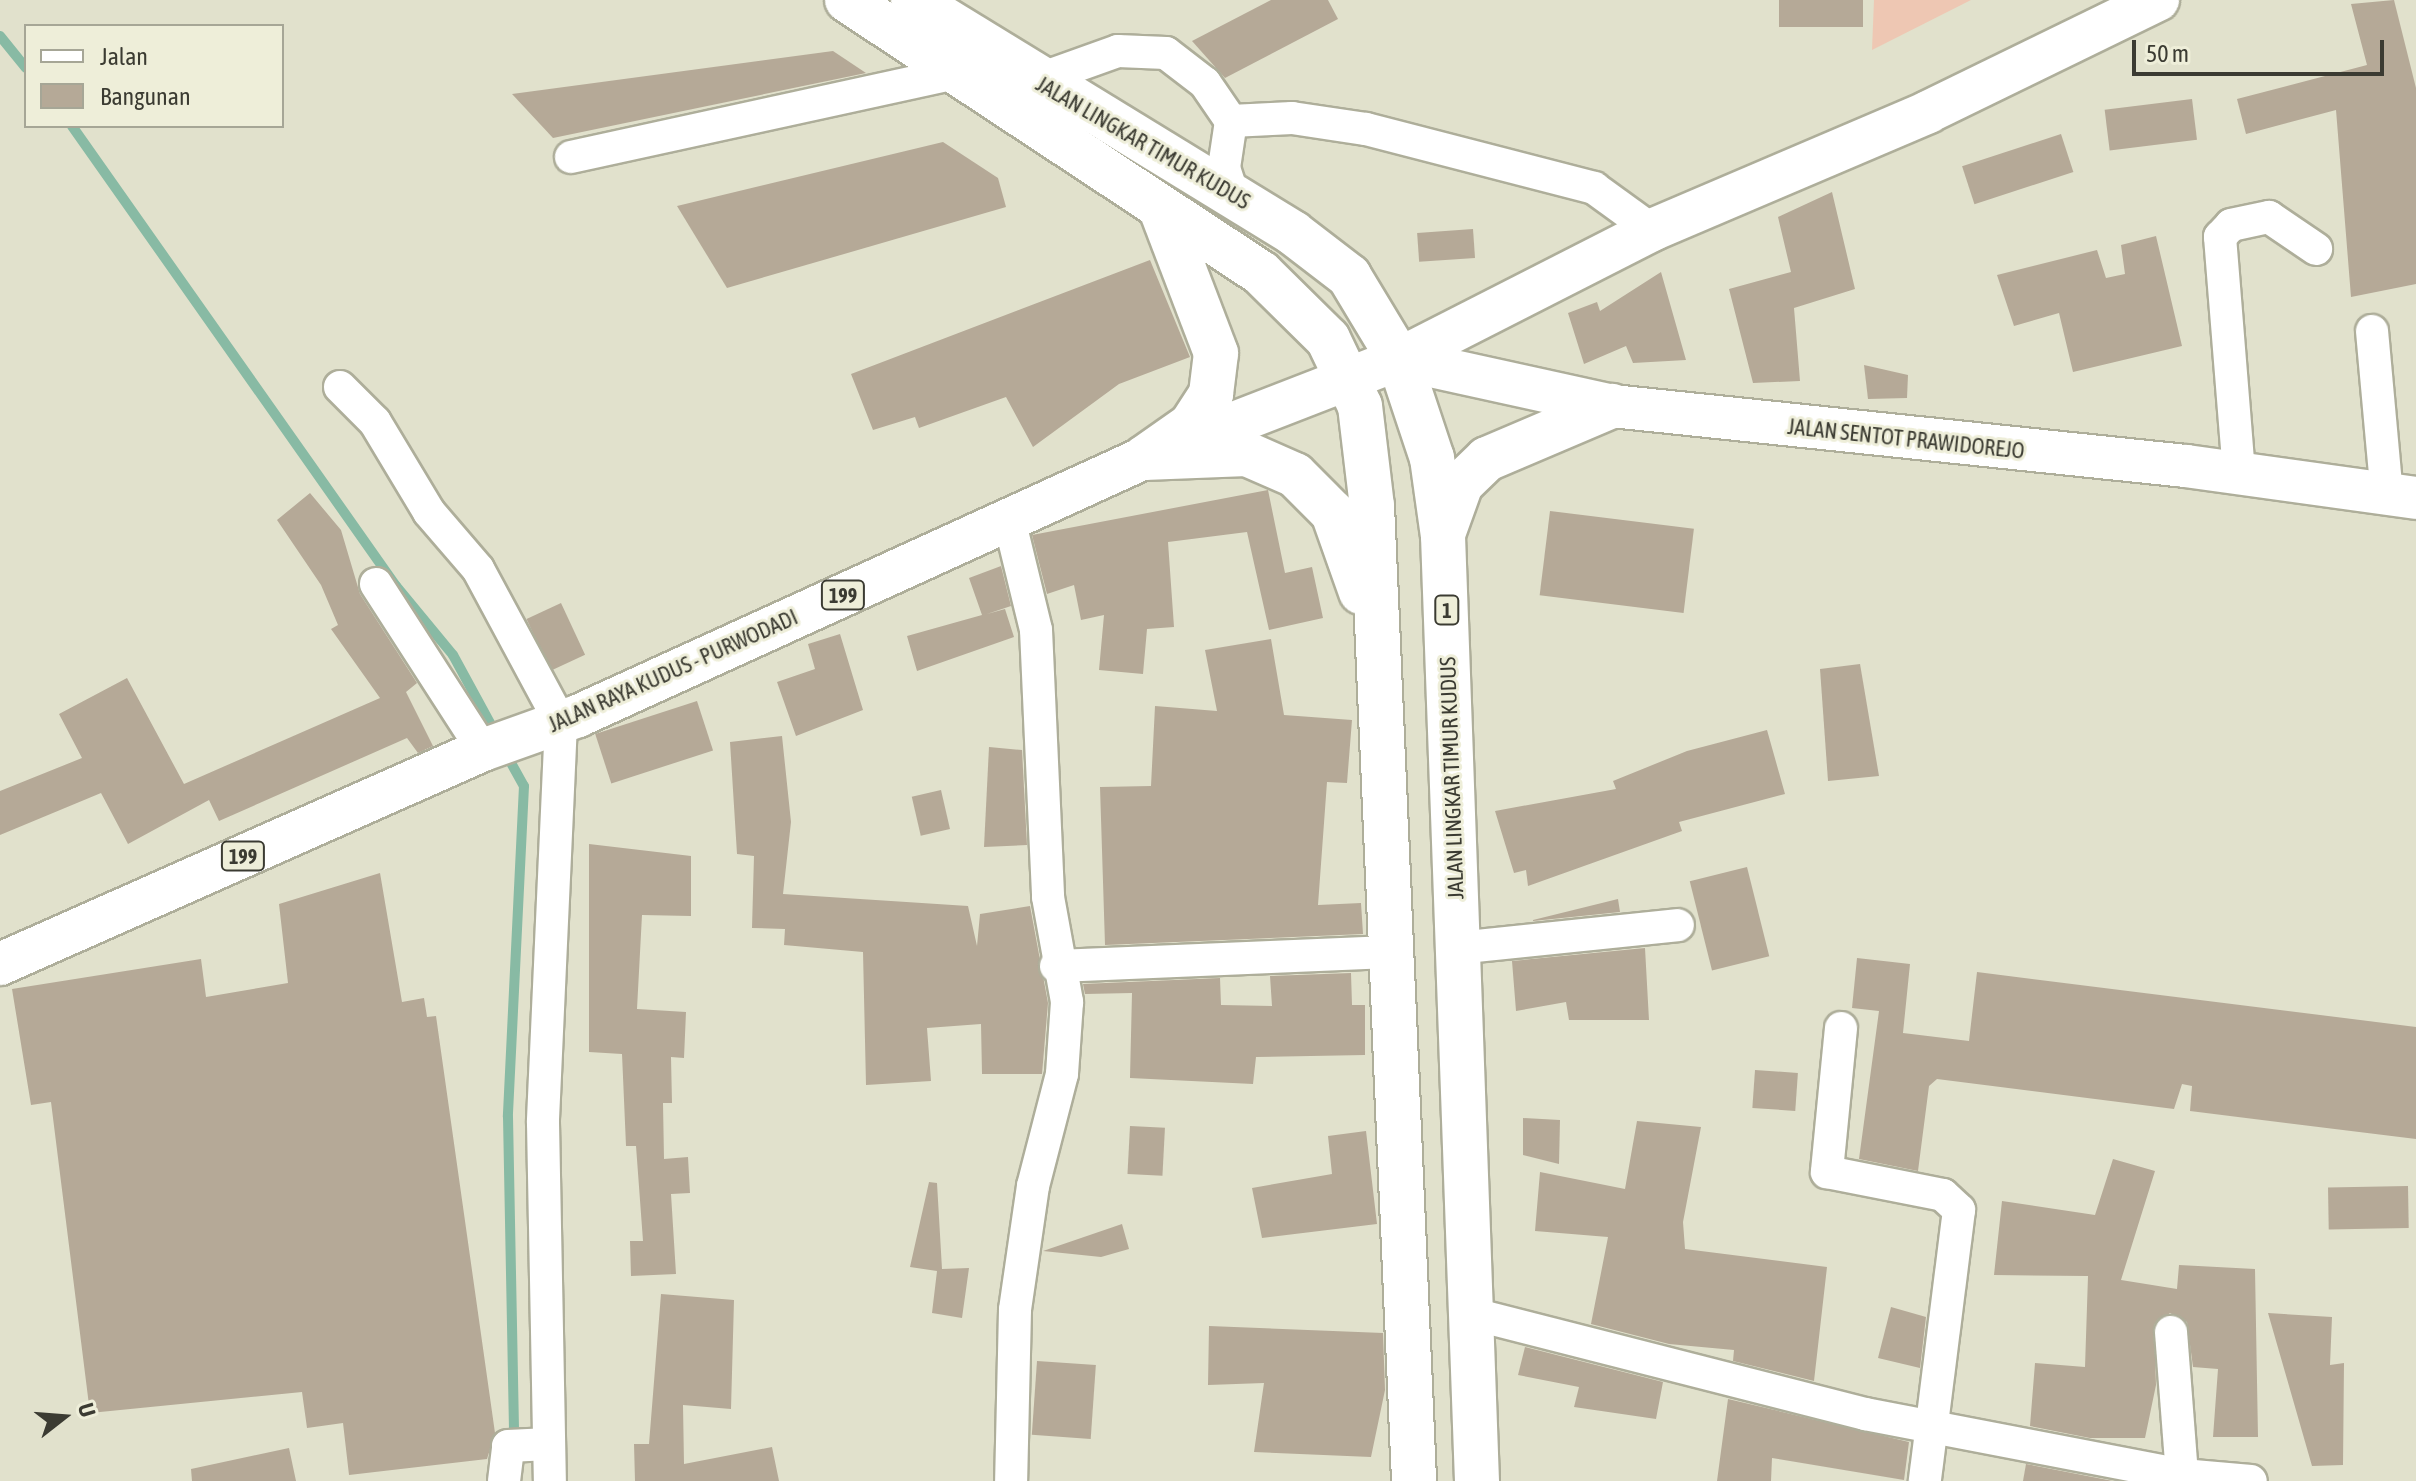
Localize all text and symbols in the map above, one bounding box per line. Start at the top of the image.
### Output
legend [24,24,284,128]
scale bar [2136,24,2388,74]
text: 50 m [2146,40,2189,67]
text: Jalan [100,43,148,70]
street label: JALAN LINGKAR TIMUR KUDUS [1031,71,1255,215]
text: Bangunan [100,83,191,110]
street label: JALAN SENTOT PRAWIDOREJO [1786,413,2026,465]
road number: 199 [819,579,867,611]
road number: 1 [1433,594,1461,626]
street label: JALAN RAYA KUDUS - PURWODADI [544,604,802,738]
street label: JALAN LINGKAR TIMUR KUDUS [1435,656,1469,900]
road number: 199 [219,840,267,872]
north arrow [24,1377,104,1457]
text: U [73,1400,101,1420]

